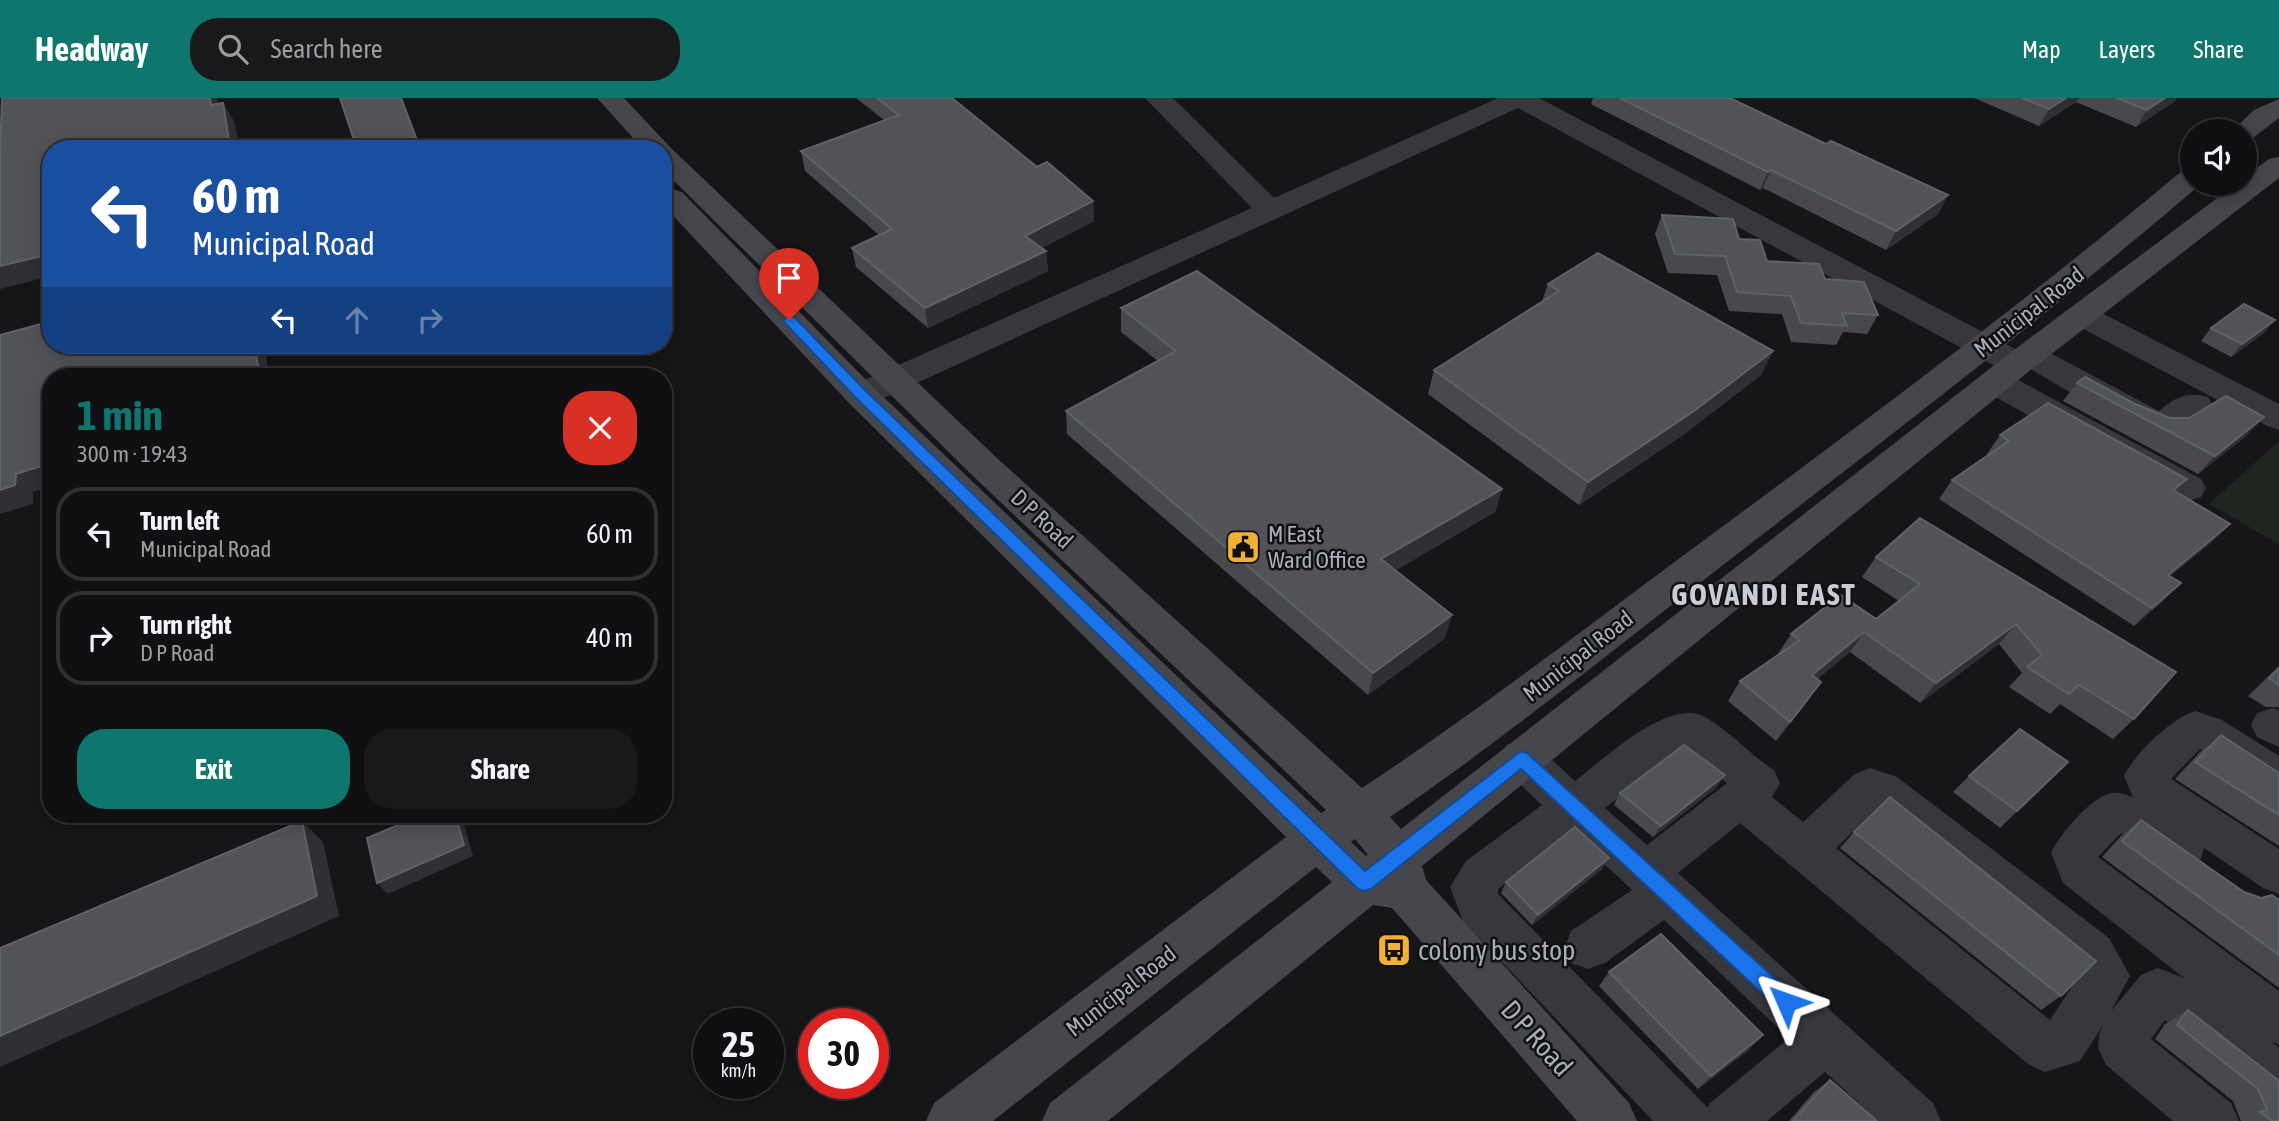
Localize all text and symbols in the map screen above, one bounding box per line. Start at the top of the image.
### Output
search box [190,18,680,81]
text: Headway [35,30,148,68]
icon: search [214,30,252,68]
text: Search here [270,34,383,64]
text: Map [2022,36,2061,63]
text: Layers [2099,36,2155,63]
text: Share [2193,36,2244,63]
map controls [2180,119,2257,196]
button: sound [2180,119,2257,196]
text: 60 m [192,167,280,223]
icon: left [77,168,168,259]
text: Municipal Road [192,225,375,262]
pin [759,248,819,320]
icon: arrive [770,259,808,297]
street label: Municipal Road [1969,261,2089,363]
icon: left [265,301,303,339]
icon: ahead [338,301,376,339]
icon: right [411,301,449,339]
text: 1 min [77,391,163,439]
button: close [563,391,637,465]
text: 300 m · 19:43 [77,441,188,467]
street label: D P Road [1006,484,1078,554]
text: Turn left [140,506,220,536]
icon: left [81,515,119,553]
text: 60 m [586,519,633,549]
place label: M East Ward Office [1268,521,1366,573]
public building icon: M East Ward Office [1224,528,1262,566]
text: Municipal Road [140,536,272,562]
district label: GOVANDI EAST [1671,577,1857,611]
street label: Municipal Road [1518,605,1638,707]
text: Turn right [140,610,231,640]
icon: right [81,619,119,657]
text: 40 m [586,623,633,653]
text: D P Road [140,640,214,666]
button: Exit [77,729,350,809]
button: Share [364,729,637,809]
bus stop icon: colony bus stop [1375,931,1413,969]
place label: colony bus stop [1418,934,1575,966]
street label: Municipal Road [1061,940,1181,1042]
position arrow [1749,965,1823,1039]
street label: D P Road [1495,994,1579,1082]
speed limit sign: 30 [798,1008,889,1099]
text: 25 [722,1024,755,1064]
text: km/h [721,1060,756,1081]

